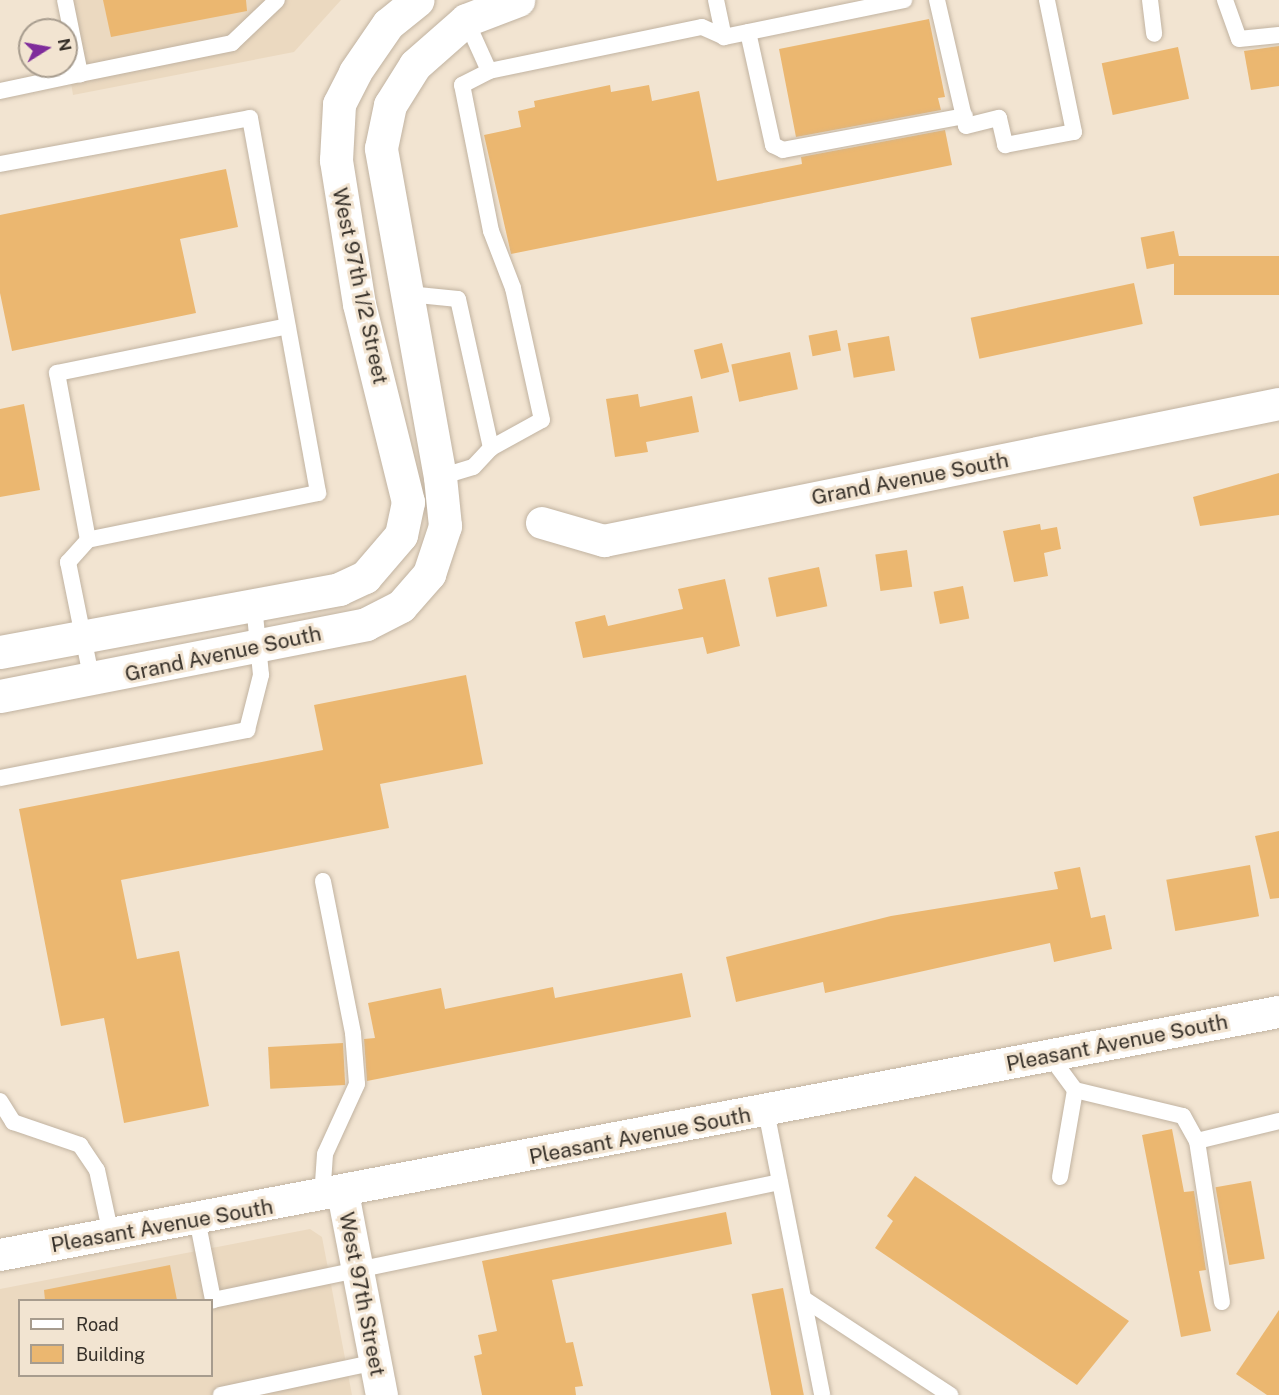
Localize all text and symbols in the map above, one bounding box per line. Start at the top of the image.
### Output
north arrow [18,18,78,78]
text: N [54,37,75,53]
street label: West 97th 1/2 Street [327,185,393,387]
street label: Grand Avenue South [809,448,1011,510]
street label: Grand Avenue South [122,621,324,687]
street label: Pleasant Avenue South [1004,1009,1230,1077]
street label: Pleasant Avenue South [527,1102,753,1170]
street label: Pleasant Avenue South [49,1194,275,1258]
street label: West 97th Street [334,1210,390,1378]
legend [18,1299,213,1377]
text: Road [76,1314,119,1335]
text: Building [76,1344,145,1365]

